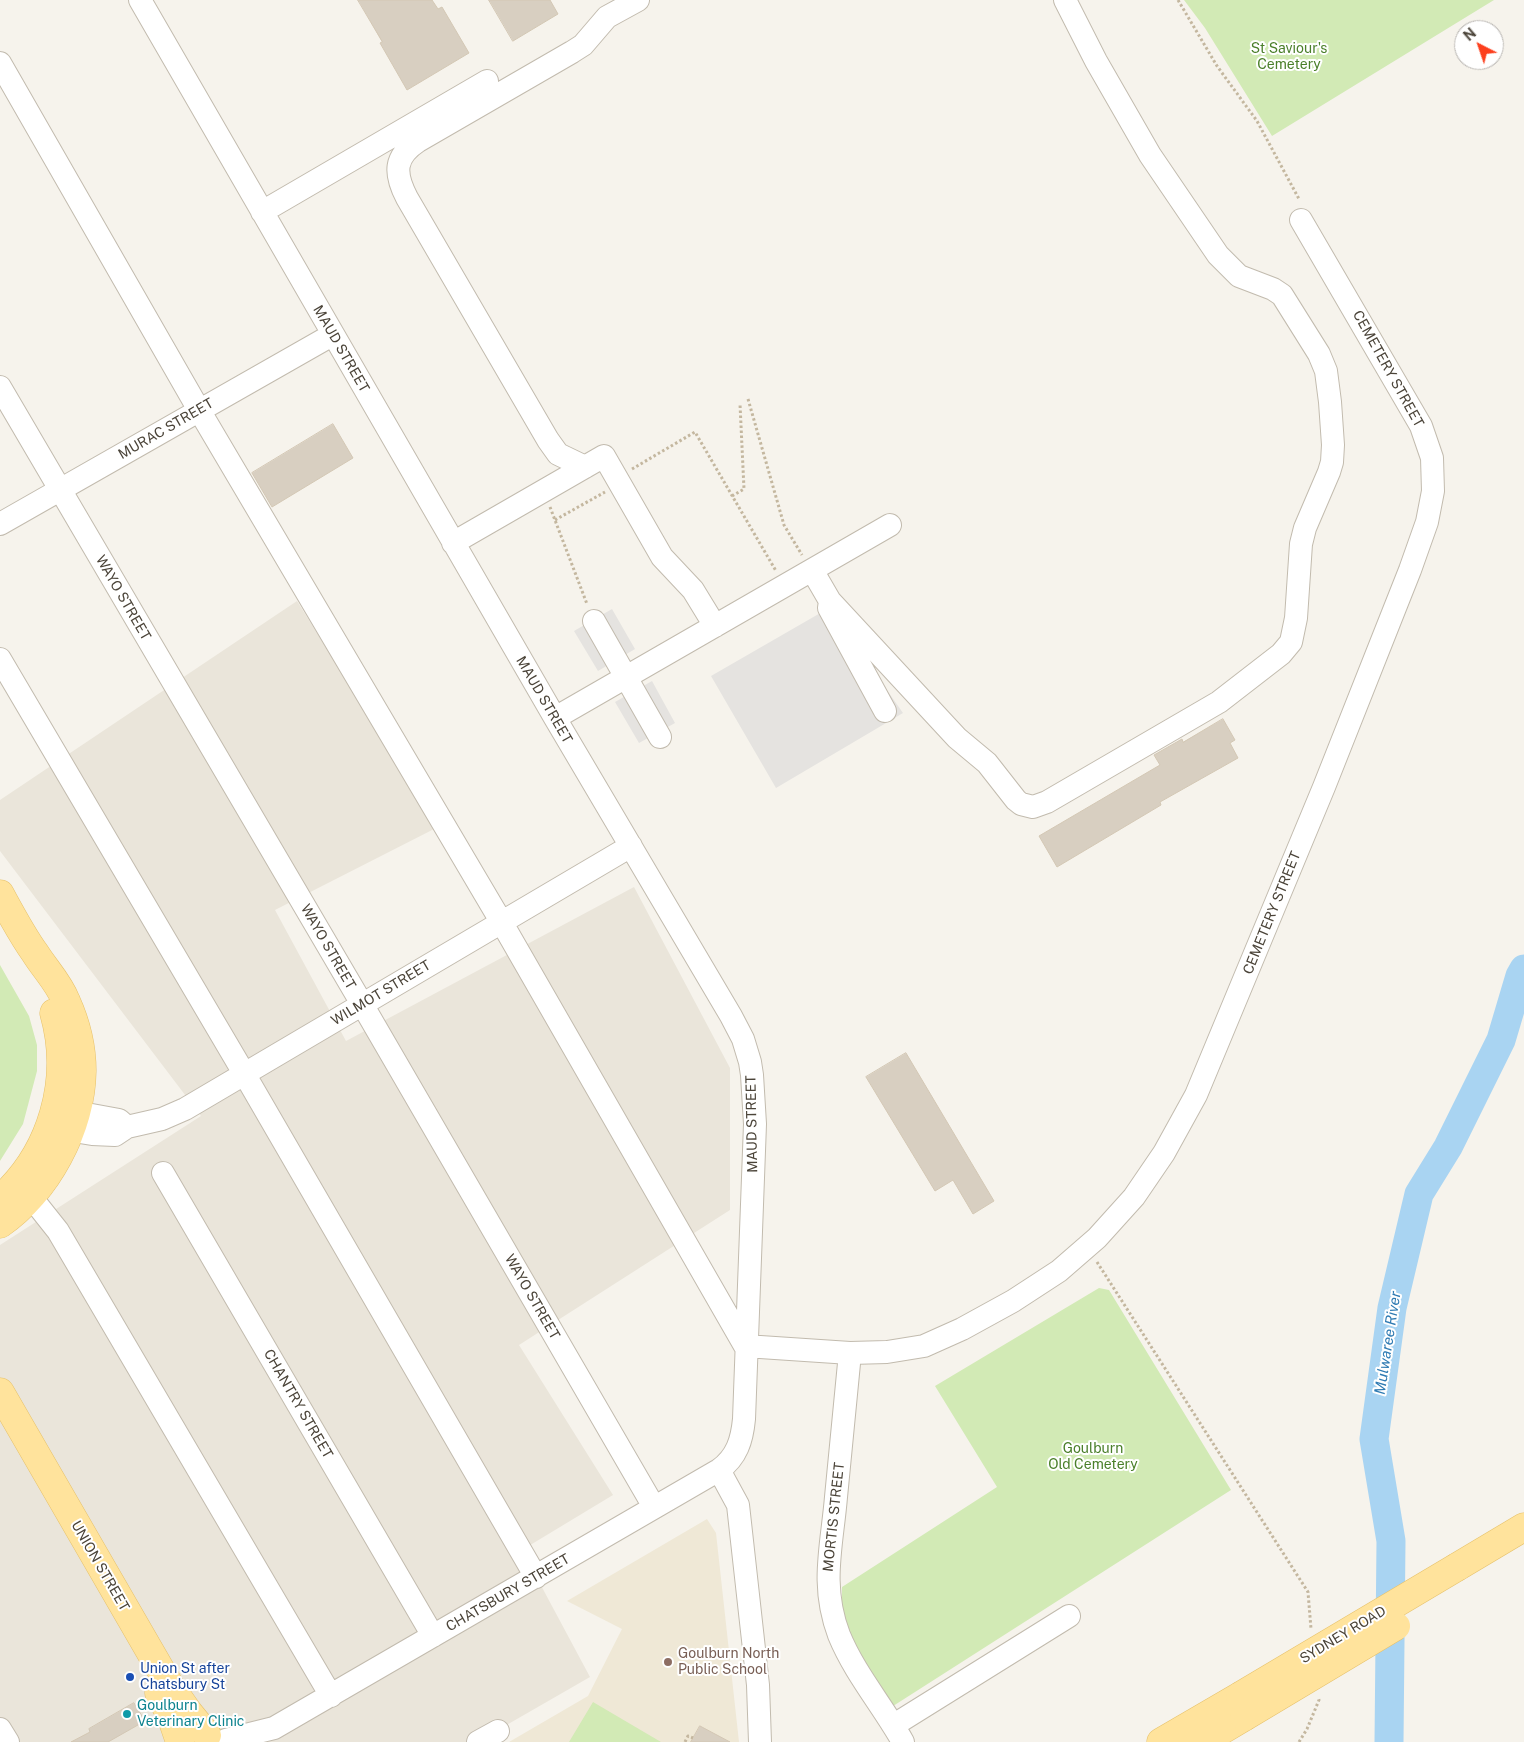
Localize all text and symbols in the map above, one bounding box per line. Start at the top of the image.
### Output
north arrow [1454,20,1504,70]
text: N [1460,25,1479,44]
park label: St Saviour's Cemetery [1251,41,1327,74]
street label: MAUD STREET [309,302,373,396]
street label: CEMETERY STREET [1349,308,1427,430]
street label: MURAC STREET [115,395,217,463]
street label: WAYO STREET [92,552,154,644]
street label: MAUD STREET [512,653,576,747]
street label: CEMETERY STREET [1240,849,1304,977]
street label: WAYO STREET [297,901,359,993]
street label: WILMOT STREET [328,957,434,1029]
street label: MAUD STREET [743,1075,761,1173]
street label: WAYO STREET [501,1251,563,1343]
water label: Mulwaree River [1371,1290,1405,1396]
street label: CHANTRY STREET [260,1346,336,1462]
park label: Goulburn Old Cemetery [1048,1441,1138,1474]
street label: MORTIS STREET [820,1461,848,1573]
street label: UNION STREET [67,1518,133,1614]
street label: CHATSBURY STREET [443,1551,573,1635]
street label: SYDNEY ROAD [1297,1603,1389,1667]
place label: Goulburn North Public School [678,1646,779,1678]
marker: Goulburn North Public School [662,1656,674,1668]
place label: Union St after Chatsbury St [140,1661,230,1694]
marker: Union St after Chatsbury St [124,1671,136,1683]
place label: Goulburn Veterinary Clinic [137,1698,244,1730]
marker: Goulburn Veterinary Clinic [121,1708,133,1720]

